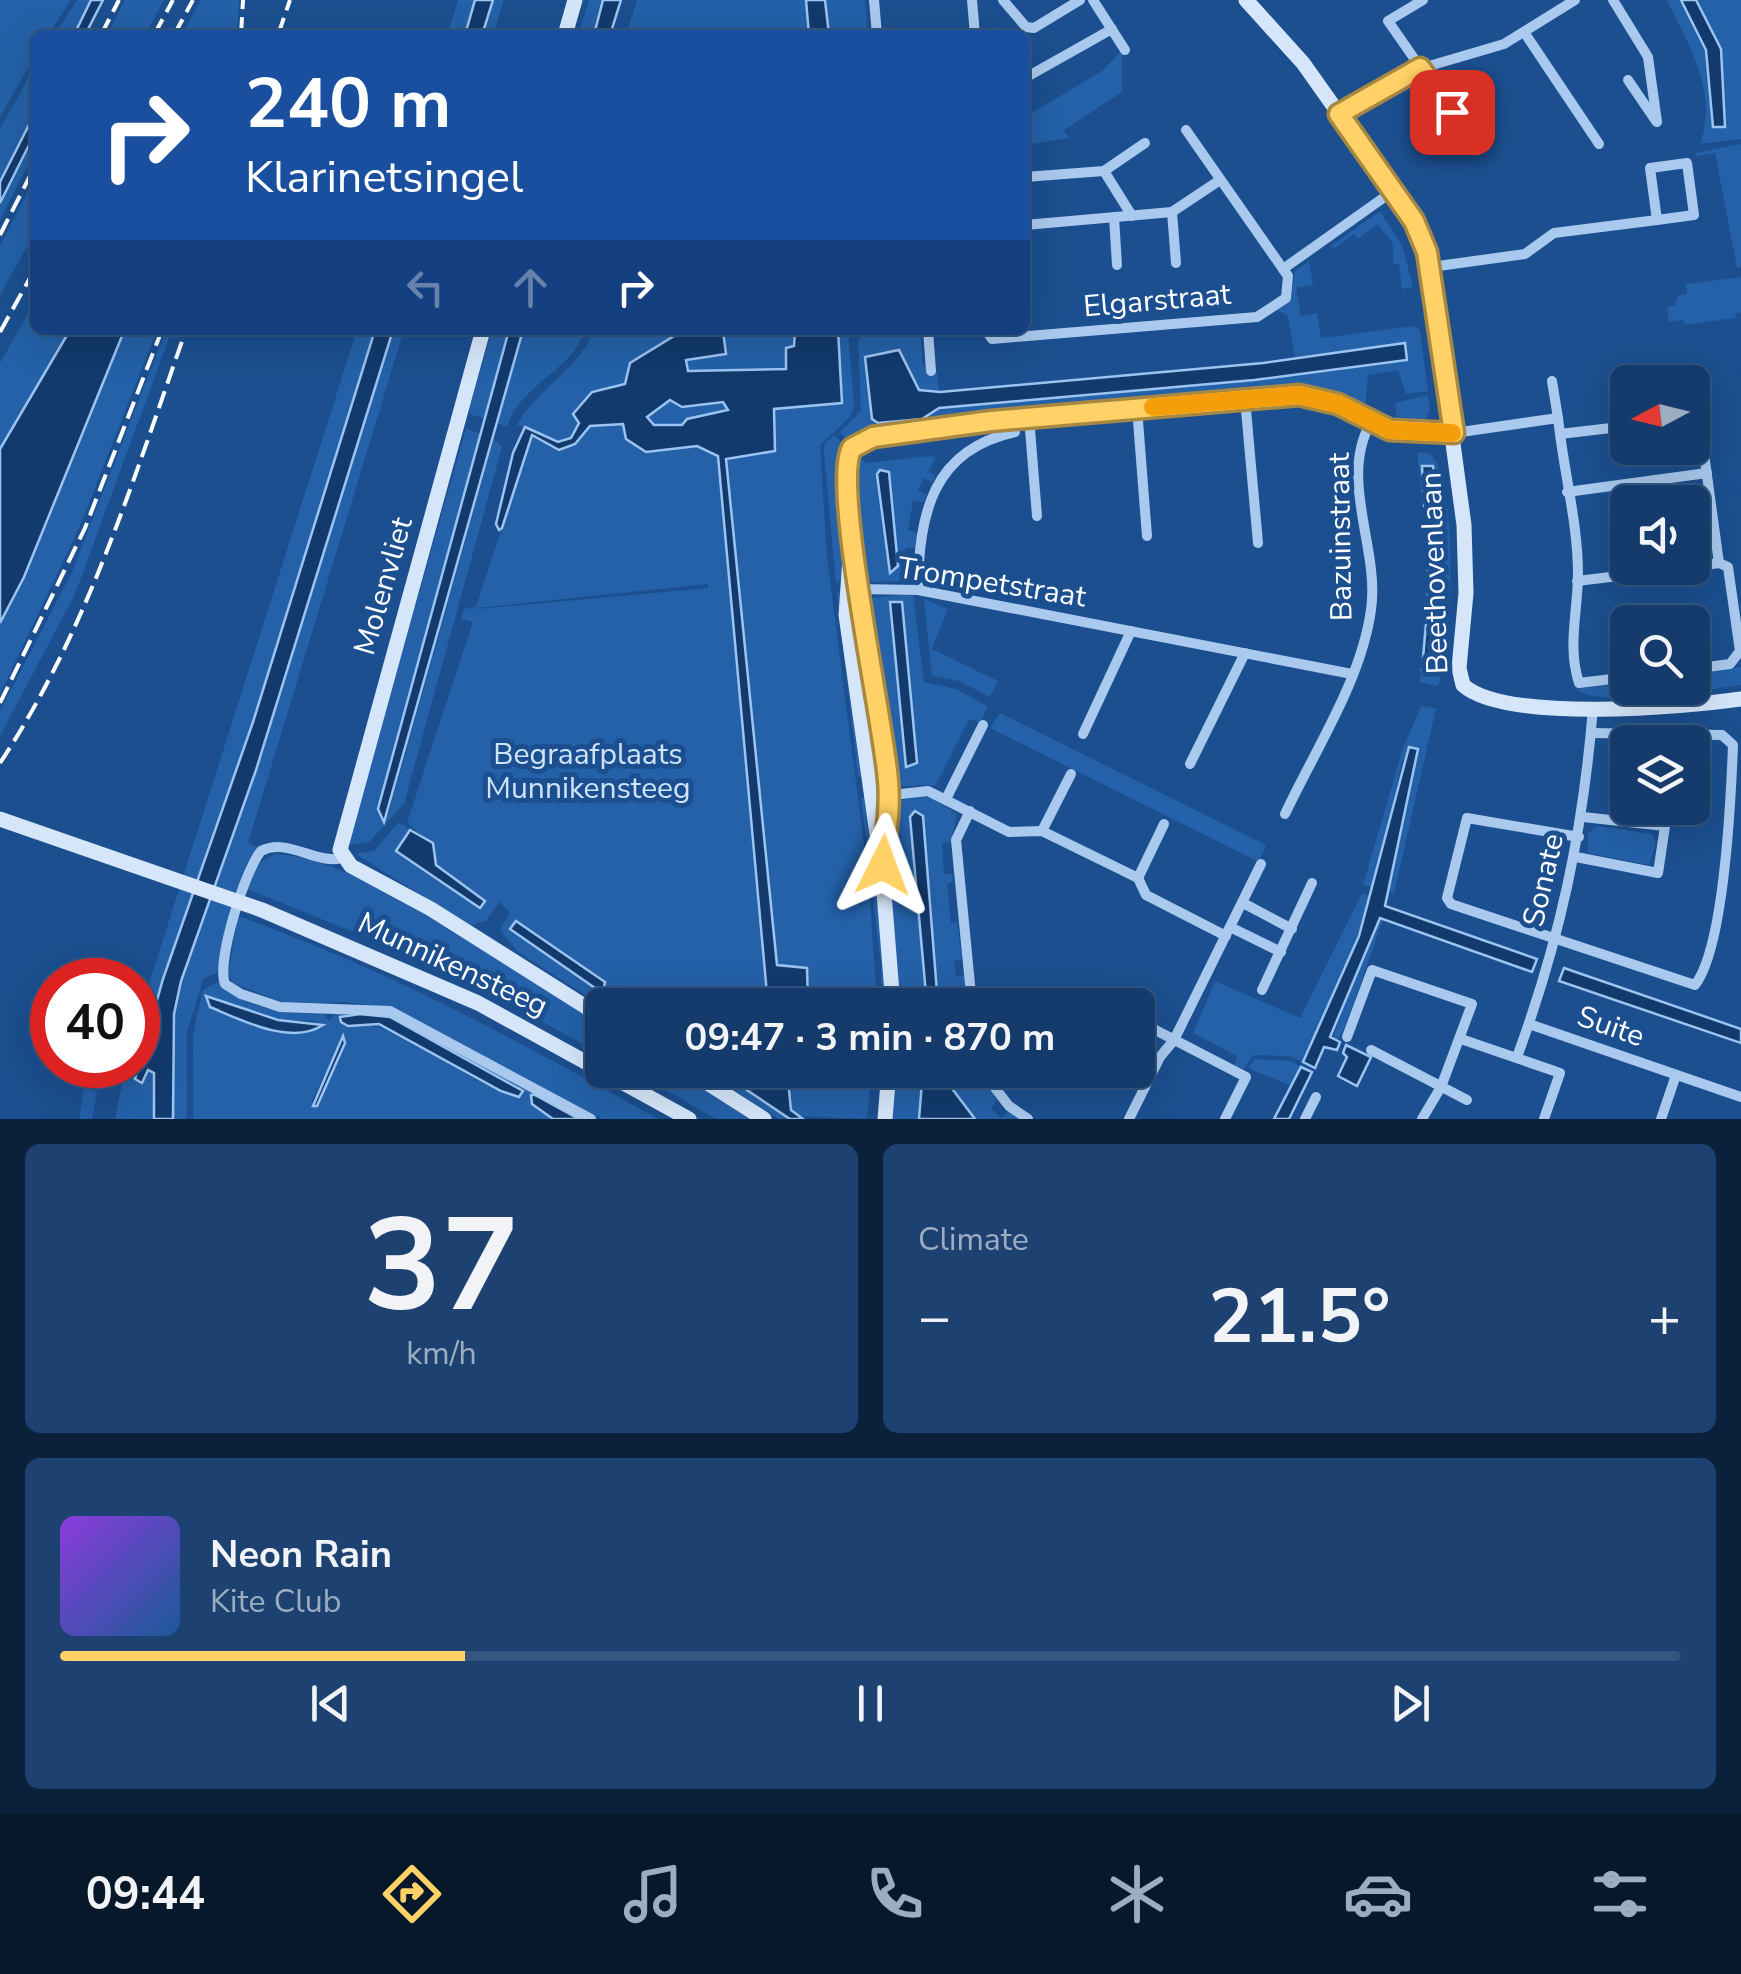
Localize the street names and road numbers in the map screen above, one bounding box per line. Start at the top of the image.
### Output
street label: Elgarstraat [1082,274,1233,327]
street label: Bazuinstraat [1319,452,1362,622]
street label: Beethovenlaan [1410,471,1459,675]
street label: Molenvliet [344,512,423,660]
street label: Trompetstraat [895,547,1090,618]
street label: Sonate [1513,830,1574,931]
street label: Munnikensteeg [351,902,554,1026]
street label: Suite [1572,996,1650,1057]

